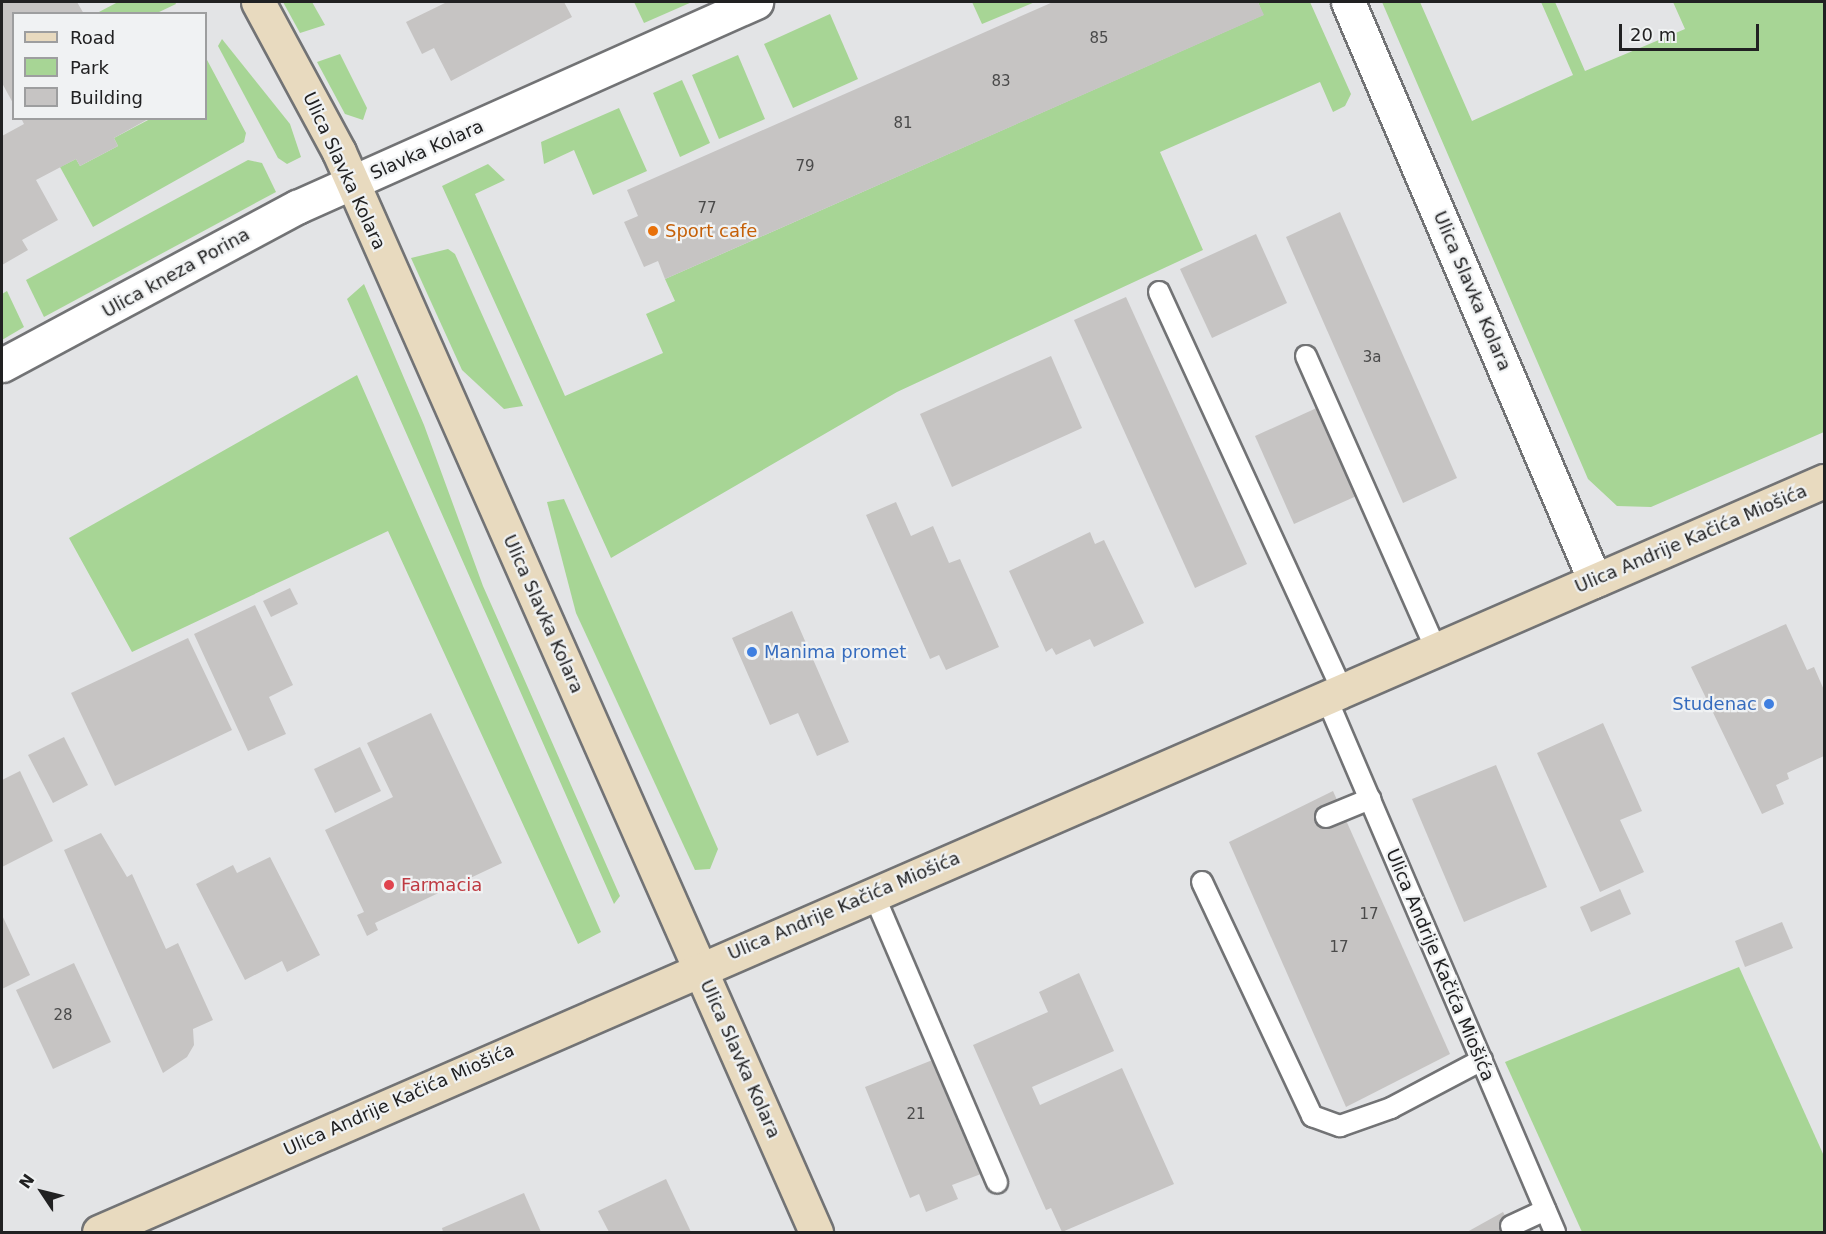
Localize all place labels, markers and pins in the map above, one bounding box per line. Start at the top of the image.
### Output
place label: Sport cafe [665,220,757,242]
marker: Sport cafe [646,224,660,238]
place label: Manima promet [764,641,906,663]
marker: Manima promet [745,645,759,659]
place label: Studenac [1672,693,1757,715]
marker: Studenac [1762,697,1776,711]
place label: Farmacia [401,874,482,896]
marker: Farmacia [382,878,396,892]

